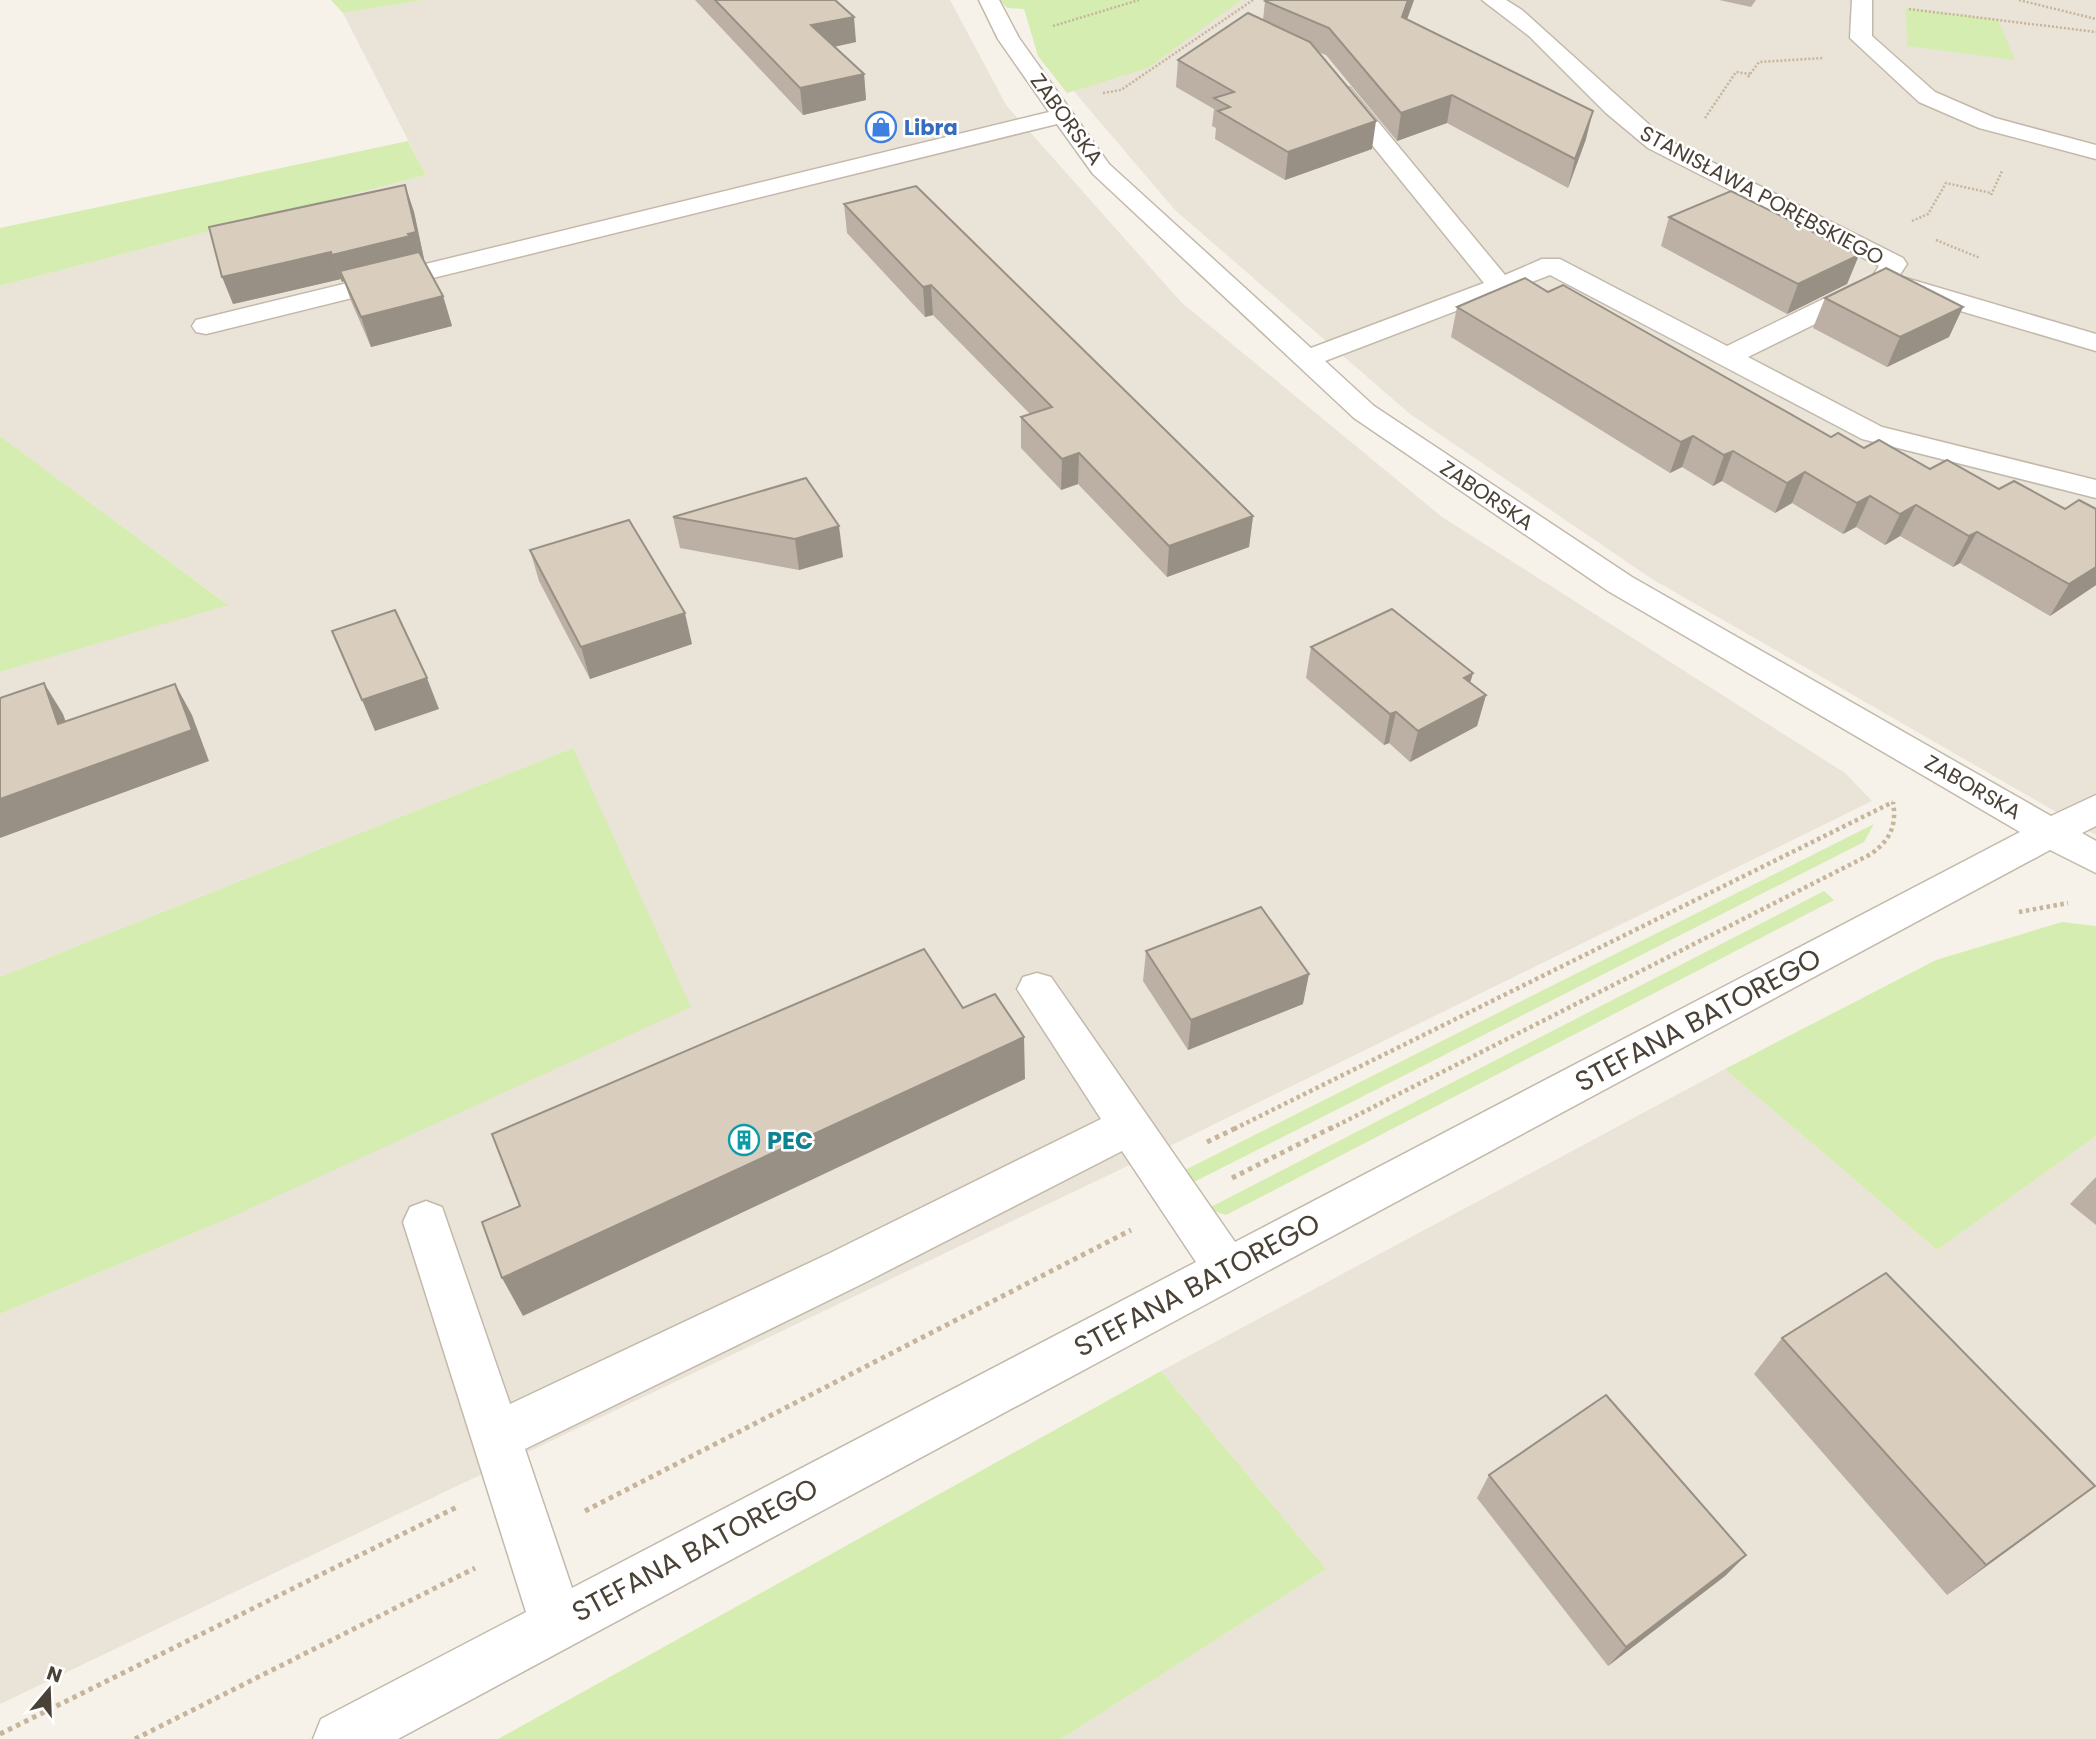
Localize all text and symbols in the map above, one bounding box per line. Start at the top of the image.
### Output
street label: ZABORSKA [1024,67,1110,171]
shop icon: Libra [864,110,898,144]
place label: Libra [904,113,958,142]
street label: STANISŁAWA PORĘBSKIEGO [1635,118,1889,272]
street label: ZABORSKA [1435,453,1539,537]
street label: ZABORSKA [1920,748,2026,826]
street label: STEFANA BATOREGO [1568,939,1828,1101]
building icon: PEC [727,1123,761,1157]
place label: PEC [767,1124,813,1157]
street label: STEFANA BATOREGO [1067,1204,1327,1366]
street label: STEFANA BATOREGO [565,1469,825,1631]
north arrow [14,1655,84,1725]
text: N [43,1659,66,1689]

